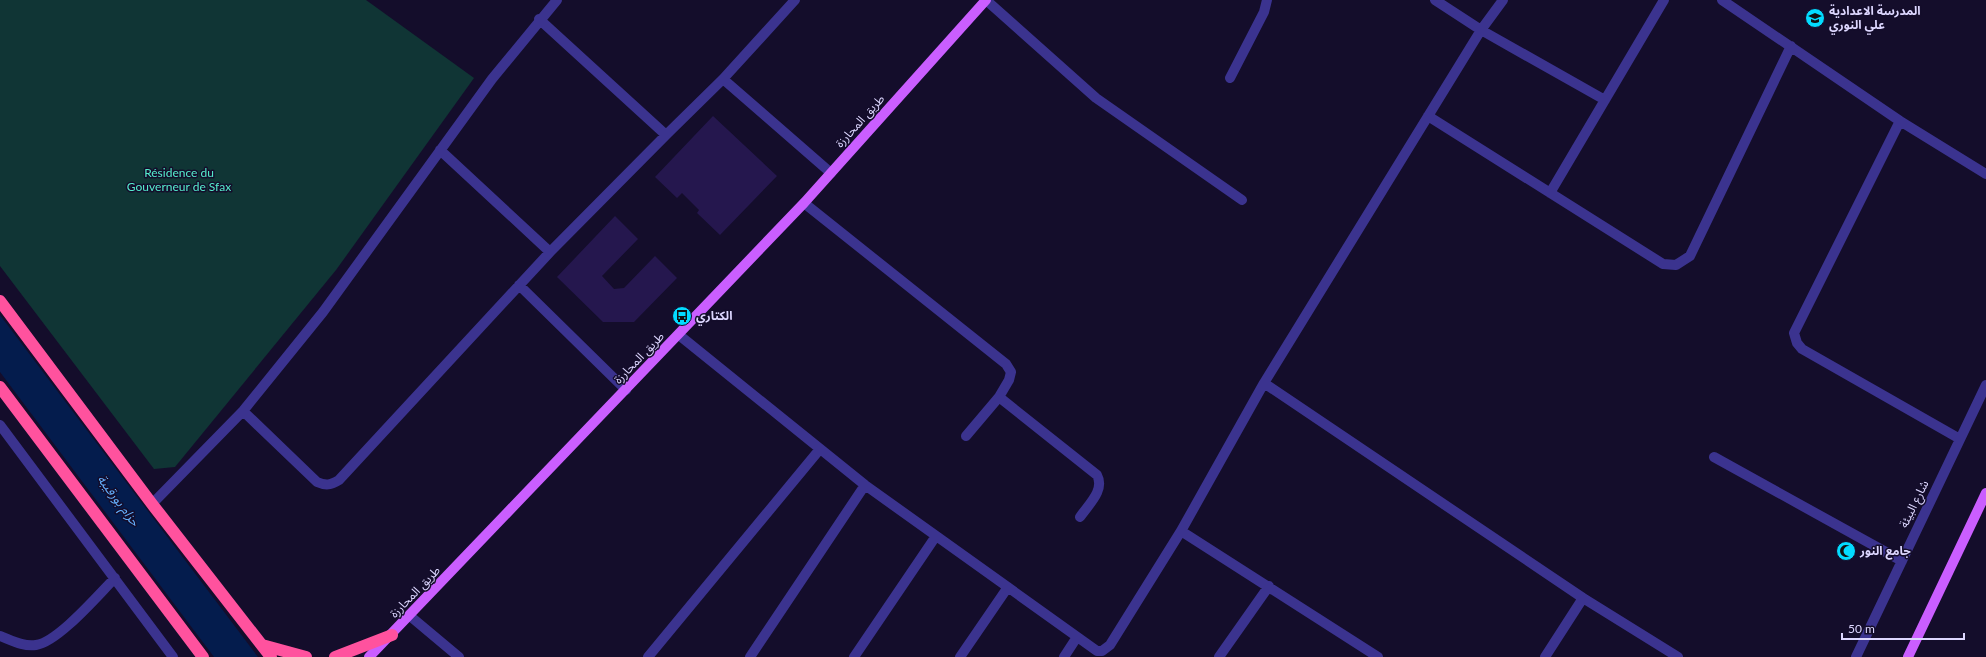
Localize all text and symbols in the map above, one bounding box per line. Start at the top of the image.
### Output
place label: المدرسة الاعدادية علي النوري [1829,3,1921,35]
school or university icon: المدرسة الاعدادية علي النوري [1804,7,1826,29]
street label: طريق المحارزة [832,91,888,151]
park label: Résidence du Gouverneur de Sfax [127,165,231,194]
bus stop icon: الكتاري [671,305,693,327]
place label: الكتاري [696,308,732,326]
street label: طريق المحارزة [610,329,668,387]
water label: حزام بورقيبة [92,471,144,531]
street label: شارع البيئة [1896,478,1933,531]
mosque icon: جامع النور [1835,540,1857,562]
place label: جامع النور [1859,543,1911,560]
street label: طريق المحارزة [386,563,444,621]
scale bar [1842,615,1964,641]
text: 50 m [1848,621,1875,636]

